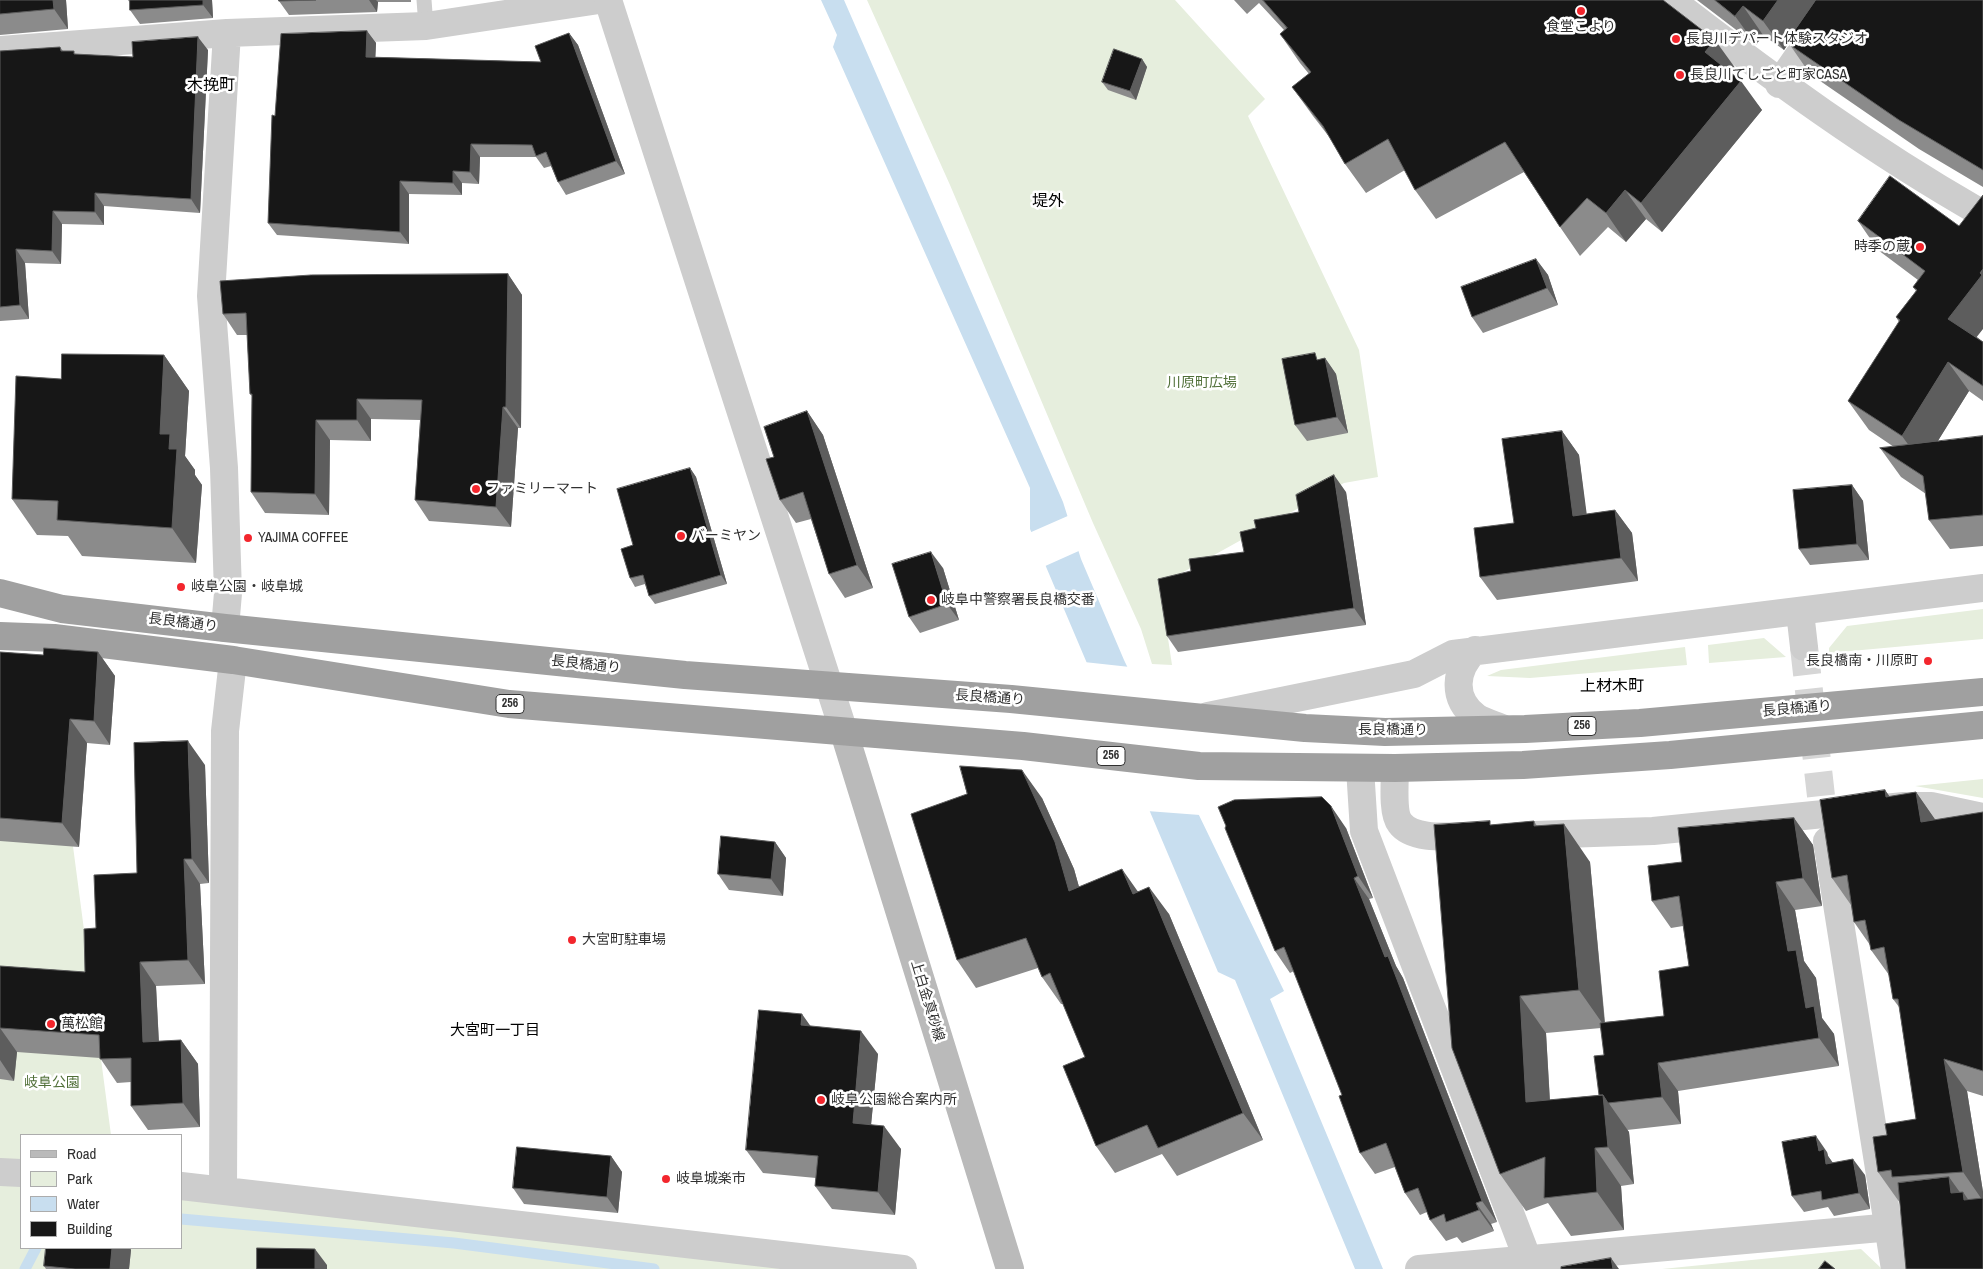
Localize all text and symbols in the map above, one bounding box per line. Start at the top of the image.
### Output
marker: 食堂こより [1575,5,1587,17]
place label: 食堂こより [1546,19,1616,35]
place label: 長良川デパート体験スタジオ [1686,31,1868,47]
marker: 長良川デパート体験スタジオ [1670,33,1682,45]
place label: 長良川てしごと町家CASA [1690,67,1847,83]
marker: 長良川てしごと町家CASA [1674,69,1686,81]
district label: 木挽町 [187,76,235,96]
district label: 堤外 [1032,192,1064,212]
place label: 時季の蔵 [1854,239,1910,255]
marker: 時季の蔵 [1914,241,1926,253]
park label: 川原町広場 [1167,375,1237,391]
place label: ファミリーマート [486,481,598,497]
marker: ファミリーマート [470,483,482,495]
place label: バーミヤン [691,528,761,544]
place label: YAJIMA COFFEE [258,530,348,546]
marker: バーミヤン [675,530,687,542]
marker: YAJIMA COFFEE [242,532,254,544]
place label: 岐阜公園・岐阜城 [191,579,303,595]
marker: 岐阜公園・岐阜城 [175,581,187,593]
place label: 岐阜中警察署長良橋交番 [941,592,1095,608]
marker: 岐阜中警察署長良橋交番 [925,594,937,606]
street label: 長良橋通り [147,610,219,636]
street label: 長良橋通り [550,653,622,677]
place label: 長良橋南・川原町 [1806,653,1918,669]
marker: 長良橋南・川原町 [1922,655,1934,667]
district label: 上材木町 [1580,677,1644,697]
street label: 長良橋通り [954,687,1026,709]
road number: 256 [496,694,524,714]
street label: 長良橋通り [1761,698,1833,720]
road number: 256 [1568,716,1596,736]
street label: 長良橋通り [1358,722,1428,738]
road number: 256 [1097,746,1125,766]
place label: 大宮町駐車場 [582,932,666,948]
marker: 大宮町駐車場 [566,934,578,946]
street label: 上白金真砂線 [907,958,947,1044]
place label: 萬松館 [61,1016,103,1032]
marker: 萬松館 [45,1018,57,1030]
district label: 大宮町一丁目 [450,1022,540,1040]
park label: 岐阜公園 [24,1075,80,1091]
place label: 岐阜公園総合案内所 [831,1092,957,1108]
marker: 岐阜公園総合案内所 [815,1094,827,1106]
legend [20,1134,182,1249]
text: Road [67,1143,96,1164]
text: Park [67,1168,92,1189]
place label: 岐阜城楽市 [676,1171,746,1187]
marker: 岐阜城楽市 [660,1173,672,1185]
text: Water [67,1193,99,1214]
text: Building [67,1218,112,1239]

